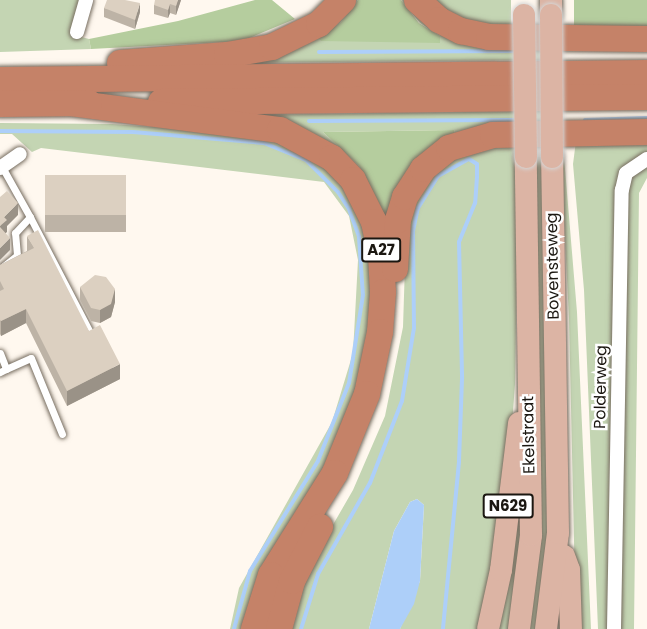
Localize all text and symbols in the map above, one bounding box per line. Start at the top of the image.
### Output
street label: Bovensteweg [542,212,564,320]
road number: A27 [360,238,402,262]
street label: Polderweg [591,345,611,429]
street label: Ekelstraat [519,396,539,474]
road number: N629 [482,494,534,518]

